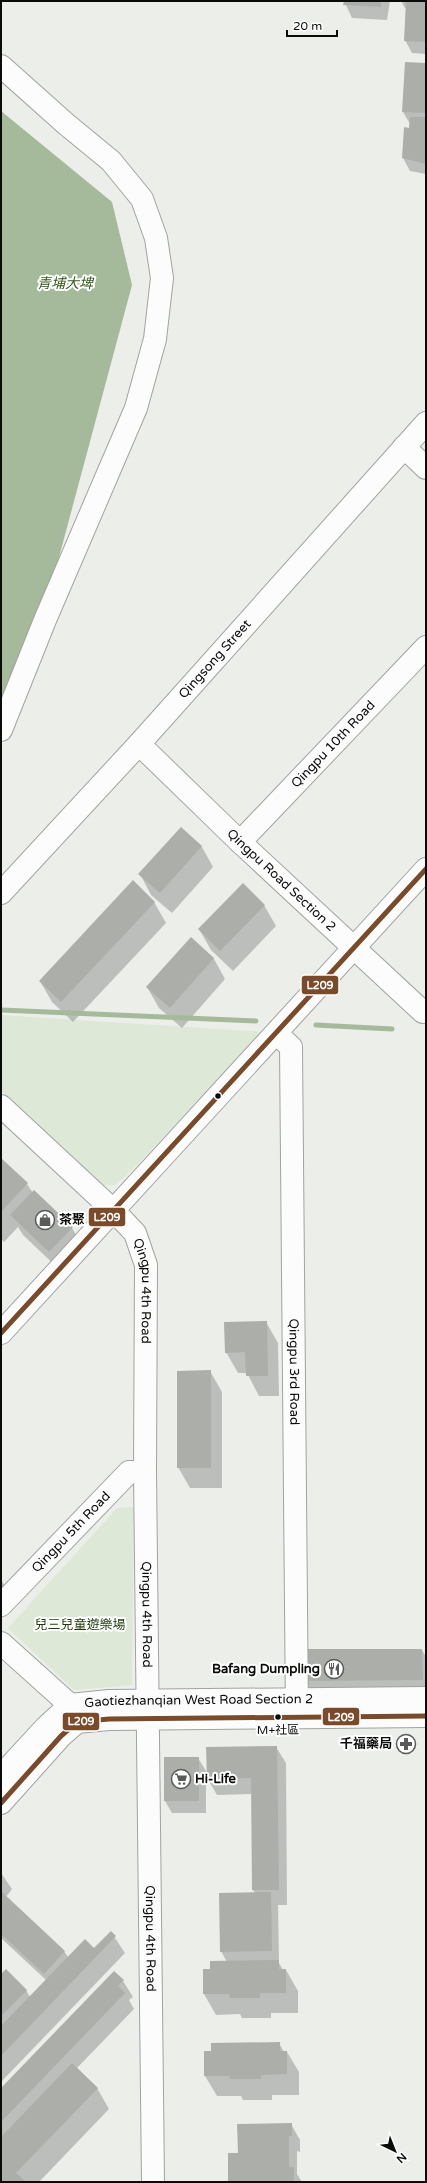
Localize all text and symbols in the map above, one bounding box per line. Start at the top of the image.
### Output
scale bar [287,12,337,38]
text: 20 m [293,19,322,33]
water label: 青埔大埤 [37,275,95,292]
street label: Qingsong Street [175,616,254,702]
street label: Qingpu 10th Road [288,697,379,791]
street label: Qingpu Road Section 2 [223,826,339,935]
line badge: L209 [301,975,339,995]
text: L209 [306,979,334,992]
unlabelled marker [213,1091,223,1101]
line badge: L209 [88,1207,126,1227]
shop icon: 茶聚 [34,1209,56,1231]
text: L209 [93,1211,121,1224]
place label: 茶聚 [59,1212,85,1228]
street label: Qingpu 4th Road [129,1236,154,1344]
street label: Qingpu 3rd Road [285,1319,302,1425]
street label: Qingpu 5th Road [28,1488,114,1576]
street label: Qingpu 4th Road [138,1561,155,1668]
park label: 兒三兒童遊樂場 [34,1617,126,1633]
restaurant icon: Bafang Dumpling [323,1658,345,1680]
place label: Bafang Dumpling [212,1661,320,1677]
street label: Gaotiezhanqian West Road Section 2 [84,1691,313,1711]
line badge: L209 [322,1707,360,1726]
text: L209 [327,1711,355,1724]
line badge: L209 [62,1712,100,1731]
marker: M+社區 [273,1712,283,1722]
text: L209 [67,1715,95,1728]
place label: M+社區 [257,1723,299,1737]
pharmacy icon: 千福藥局 [395,1733,417,1755]
place label: 千福藥局 [340,1736,392,1752]
supermarket icon: Hi-Life [170,1768,192,1790]
place label: Hi-Life [195,1771,237,1787]
street label: Qingpu 4th Road [142,1885,159,1992]
north arrow [375,2131,415,2171]
text: N [394,2150,409,2166]

